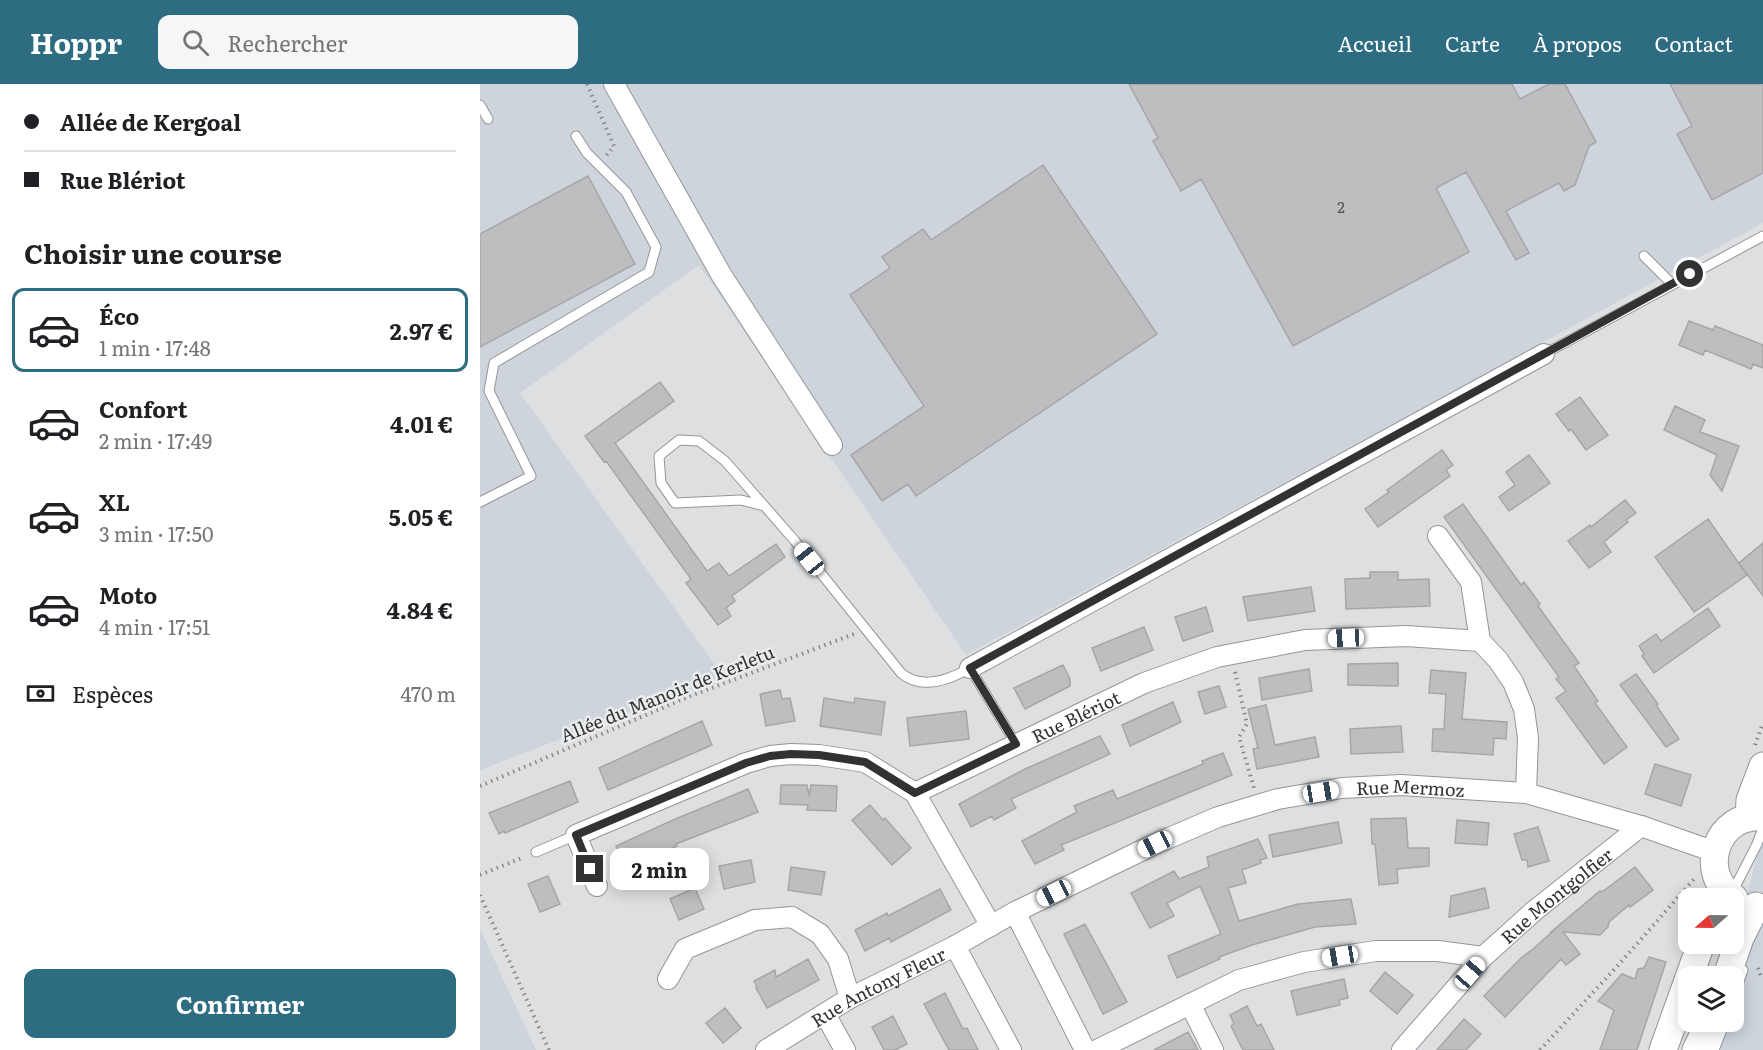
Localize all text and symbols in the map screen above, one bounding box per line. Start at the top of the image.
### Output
search box [158,15,578,69]
text: Hoppr [30,21,122,63]
icon: search [179,26,212,59]
text: Rechercher [227,26,347,59]
text: Accueil [1338,27,1412,58]
text: Carte [1445,27,1500,58]
text: À propos [1533,27,1622,58]
text: Contact [1655,27,1733,58]
text: Allée de Kergoal [60,105,241,138]
text: Rue Blériot [60,163,186,196]
house number: 2 [1337,195,1345,218]
text: Choisir une course [24,232,282,272]
route start [1676,260,1703,287]
text: Éco [99,299,139,332]
icon: car [27,303,81,357]
text: 2.97 € [390,314,453,347]
text: 1 min · 17:48 [99,332,211,362]
text: Confort [99,392,187,425]
icon: car [27,396,81,450]
text: 4.01 € [390,407,453,440]
text: 2 min · 17:49 [99,425,212,455]
text: XL [99,485,130,518]
icon: car [27,489,81,543]
text: 5.05 € [389,500,453,533]
text: 3 min · 17:50 [99,518,213,548]
car [791,539,827,579]
text: Moto [99,578,157,611]
icon: car [27,582,81,636]
text: 4.84 € [387,593,453,626]
text: 4 min · 17:51 [99,611,210,641]
car [1328,628,1364,648]
street label: Allée du Manoir de Kerletu [556,638,778,748]
icon: cash [24,677,57,710]
text: Espèces [72,677,153,710]
text: 470 m [401,678,456,708]
street label: Rue Blériot [1027,683,1125,749]
street label: Rue Mermoz [1355,771,1466,803]
car [1302,780,1340,804]
car [1135,828,1175,860]
street label: Rue Montgolfier [1494,840,1618,949]
callout: 2 min [611,848,710,890]
text: 2 min [632,854,687,884]
route end [576,855,603,882]
car [1034,877,1074,909]
north arrow [1678,888,1744,954]
map controls [1678,888,1744,1032]
street label: Rue Antony Fleur [805,939,950,1033]
car [1321,944,1359,968]
car [1451,954,1489,992]
button: layers [1678,966,1744,1032]
button: Confirmer [24,969,456,1038]

